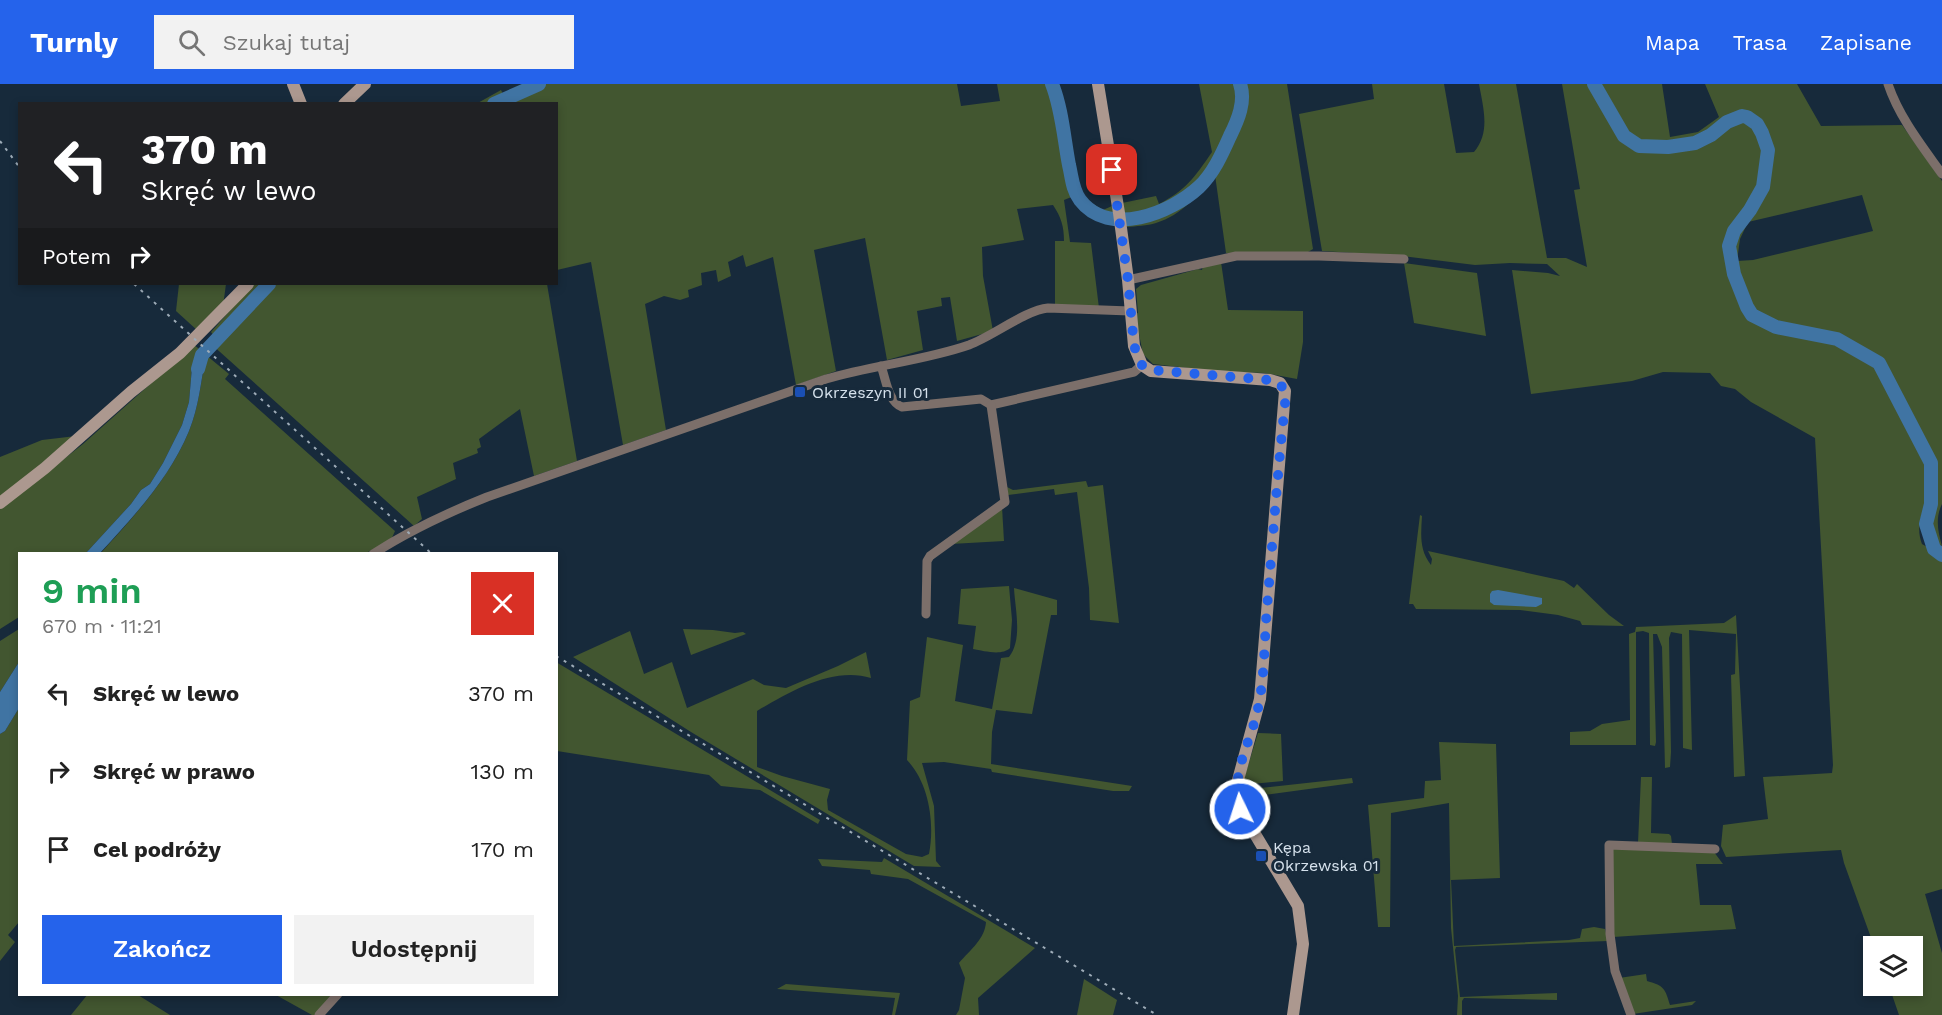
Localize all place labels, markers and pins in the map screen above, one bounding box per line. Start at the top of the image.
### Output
pin [1086,144,1137,195]
place label: Okrzeszyn II 01 [812,383,929,402]
marker: Okrzeszyn II 01 [793,385,807,399]
place label: Kępa Okrzewska 01 [1273,838,1379,875]
marker: Kępa Okrzewska 01 [1254,849,1268,863]

